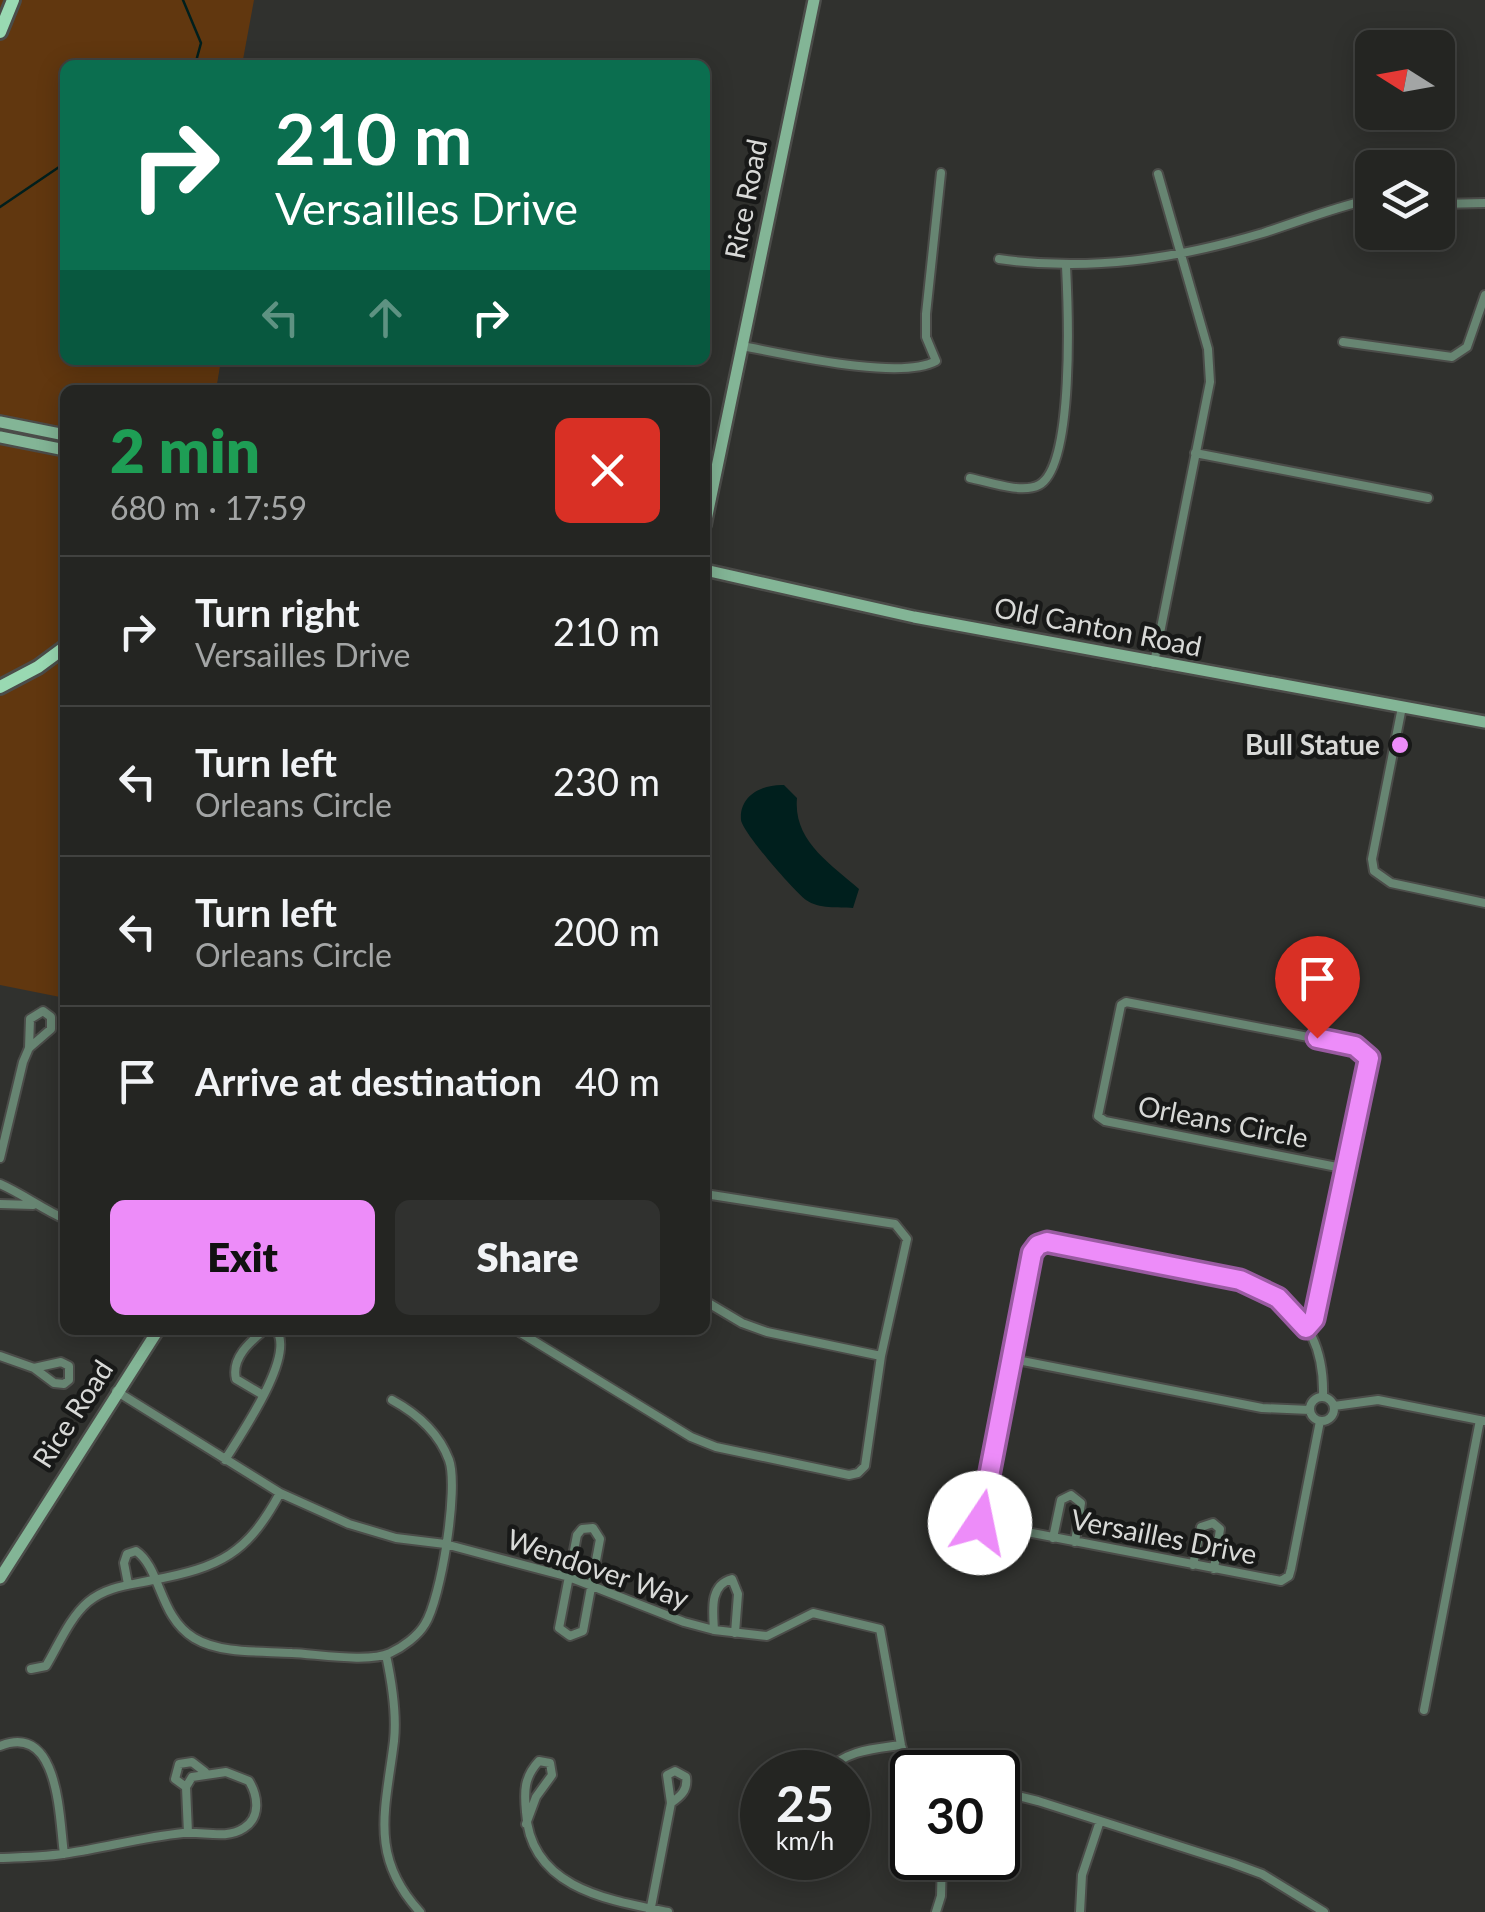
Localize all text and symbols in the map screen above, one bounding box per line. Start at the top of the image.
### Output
north arrow [1355,30,1455,130]
map controls [1355,30,1455,250]
text: 210 m [275,96,472,180]
icon: right [110,100,240,230]
street label: Rice Road [717,136,773,262]
button: layers [1355,150,1455,250]
text: Versailles Drive [275,181,578,235]
icon: left [253,290,308,345]
icon: ahead [358,290,413,345]
icon: right [463,290,518,345]
text: 2 min [110,414,260,486]
button: close [555,418,660,523]
text: 680 m · 17:59 [110,488,307,527]
text: Turn right [195,589,360,635]
street label: Old Canton Road [992,589,1205,663]
icon: right [110,604,165,659]
text: 210 m [553,608,660,654]
text: Versailles Drive [195,635,411,674]
place label: Bull Statue [1245,727,1380,761]
marker: Bull Statue [1389,734,1411,756]
text: Turn left [195,739,337,785]
icon: left [110,754,165,809]
text: 230 m [553,758,660,804]
text: Orleans Circle [195,785,392,824]
text: Turn left [195,889,337,935]
icon: left [110,904,165,959]
text: 200 m [553,908,660,954]
text: Orleans Circle [195,935,392,974]
pin [1275,936,1360,1039]
icon: arrive [1290,951,1345,1006]
icon: arrive [110,1054,165,1109]
text: Arrive at destination [195,1058,542,1104]
text: 40 m [575,1058,660,1104]
street label: Orleans Circle [1135,1088,1311,1154]
button: Exit [110,1200,375,1315]
button: Share [395,1200,660,1315]
street label: Rice Road [25,1353,119,1474]
position arrow [928,1471,1032,1575]
street label: Versailles Drive [1068,1501,1260,1571]
street label: Wendover Way [503,1521,694,1615]
speed limit sign: 30 [890,1750,1020,1880]
text: 25 [776,1773,834,1833]
text: km/h [776,1825,834,1855]

